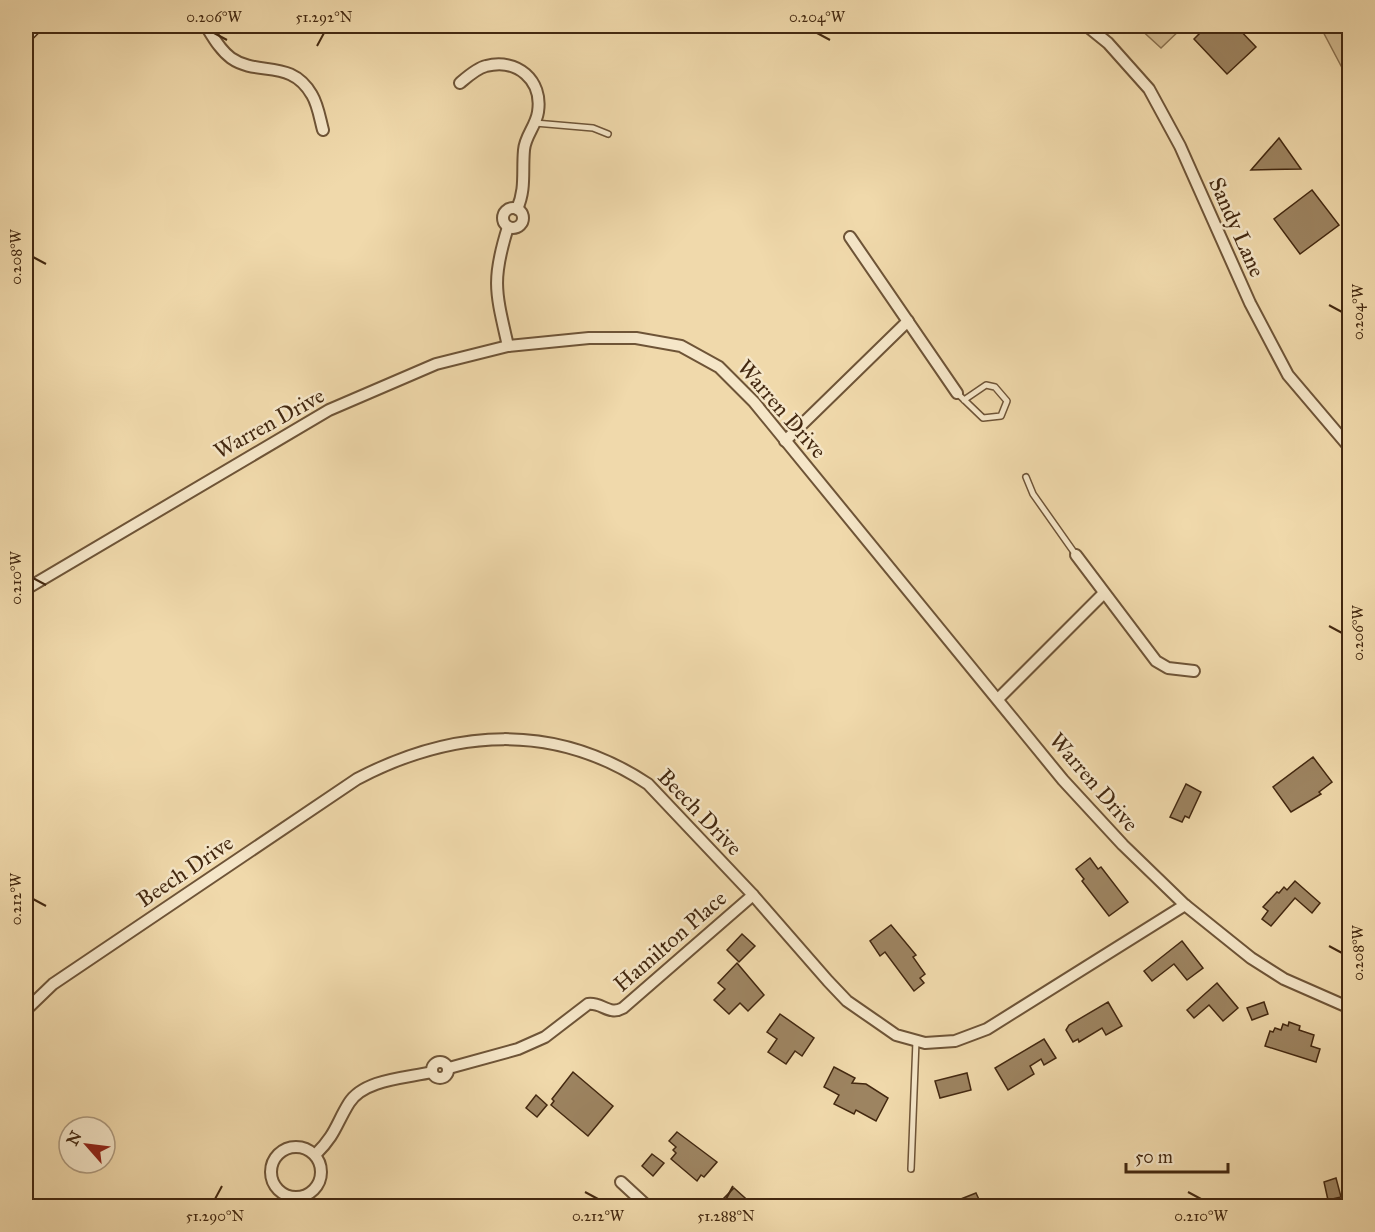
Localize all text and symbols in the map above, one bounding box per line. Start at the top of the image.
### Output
text: 0.206°W [186,8,242,26]
text: 51.292°N [295,8,353,26]
text: 0.204°W [789,8,846,26]
street label: Sandy Lane [1203,173,1271,281]
text: 0.208°W [7,228,25,285]
text: 0.204°W [1349,283,1367,340]
street label: Warren Drive [732,354,832,464]
street label: Warren Drive [209,382,329,464]
text: 0.210°W [7,550,25,605]
text: 0.206°W [1349,605,1367,661]
street label: Warren Drive [1044,727,1144,837]
street label: Beech Drive [652,763,748,861]
street label: Beech Drive [132,829,238,913]
text: 0.212°W [7,872,25,925]
street label: Hamilton Place [608,885,732,997]
text: 0.208°W [1349,924,1367,981]
north arrow [57,1115,117,1175]
text: N [63,1127,86,1149]
scale bar [1126,1136,1228,1174]
text: 50 m [1135,1146,1173,1168]
text: 51.290°N [186,1207,244,1225]
text: 0.212°W [572,1207,625,1225]
text: 51.288°N [697,1207,755,1225]
text: 0.210°W [1174,1207,1229,1225]

